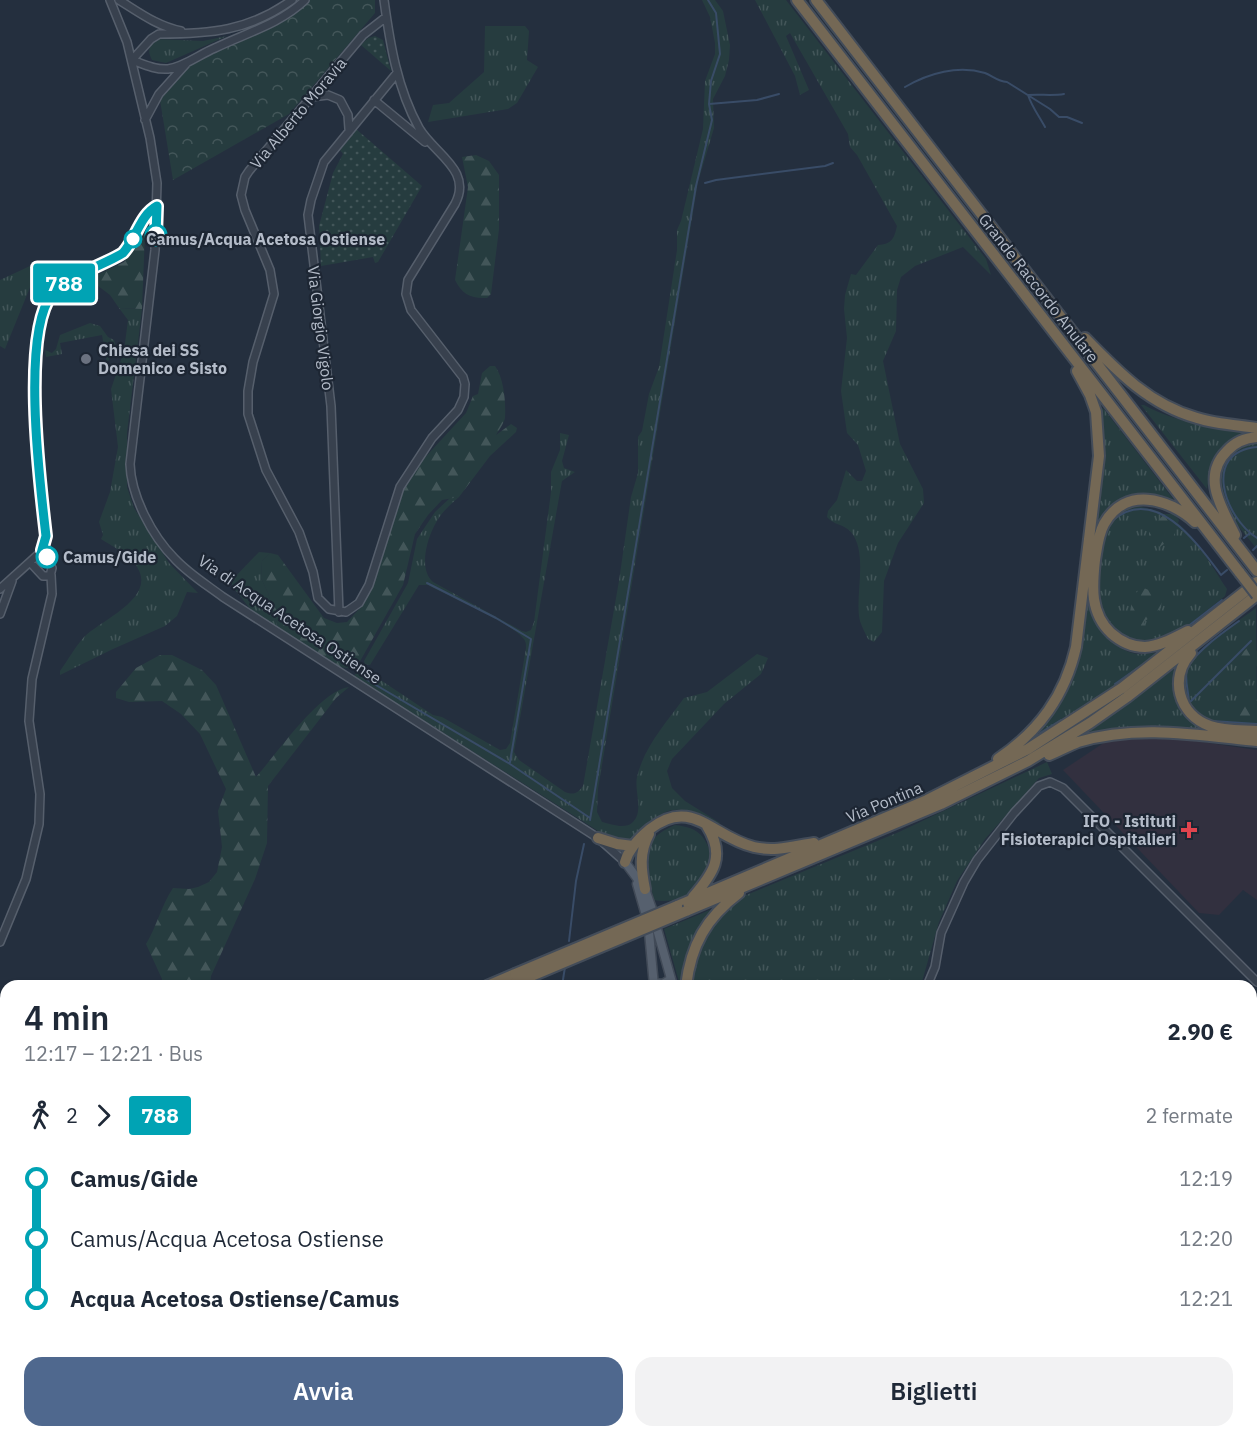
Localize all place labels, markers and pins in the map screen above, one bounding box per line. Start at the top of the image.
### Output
unlabelled marker [145,224,167,246]
place label: Camus/Acqua Acetosa Ostiense [146,229,385,249]
marker: Camus/Acqua Acetosa Ostiense [124,230,142,248]
place label: Chiesa dei SS Domenico e Sisto [98,340,227,378]
marker: Chiesa dei SS Domenico e Sisto [79,352,93,366]
marker: Camus/Gide [36,546,58,568]
place label: Camus/Gide [63,547,156,567]
place label: IFO - Istituti Fisioterapici Ospitalieri [1001,811,1176,849]
marker: IFO - Istituti Fisioterapici Ospitalieri [1180,821,1198,839]

